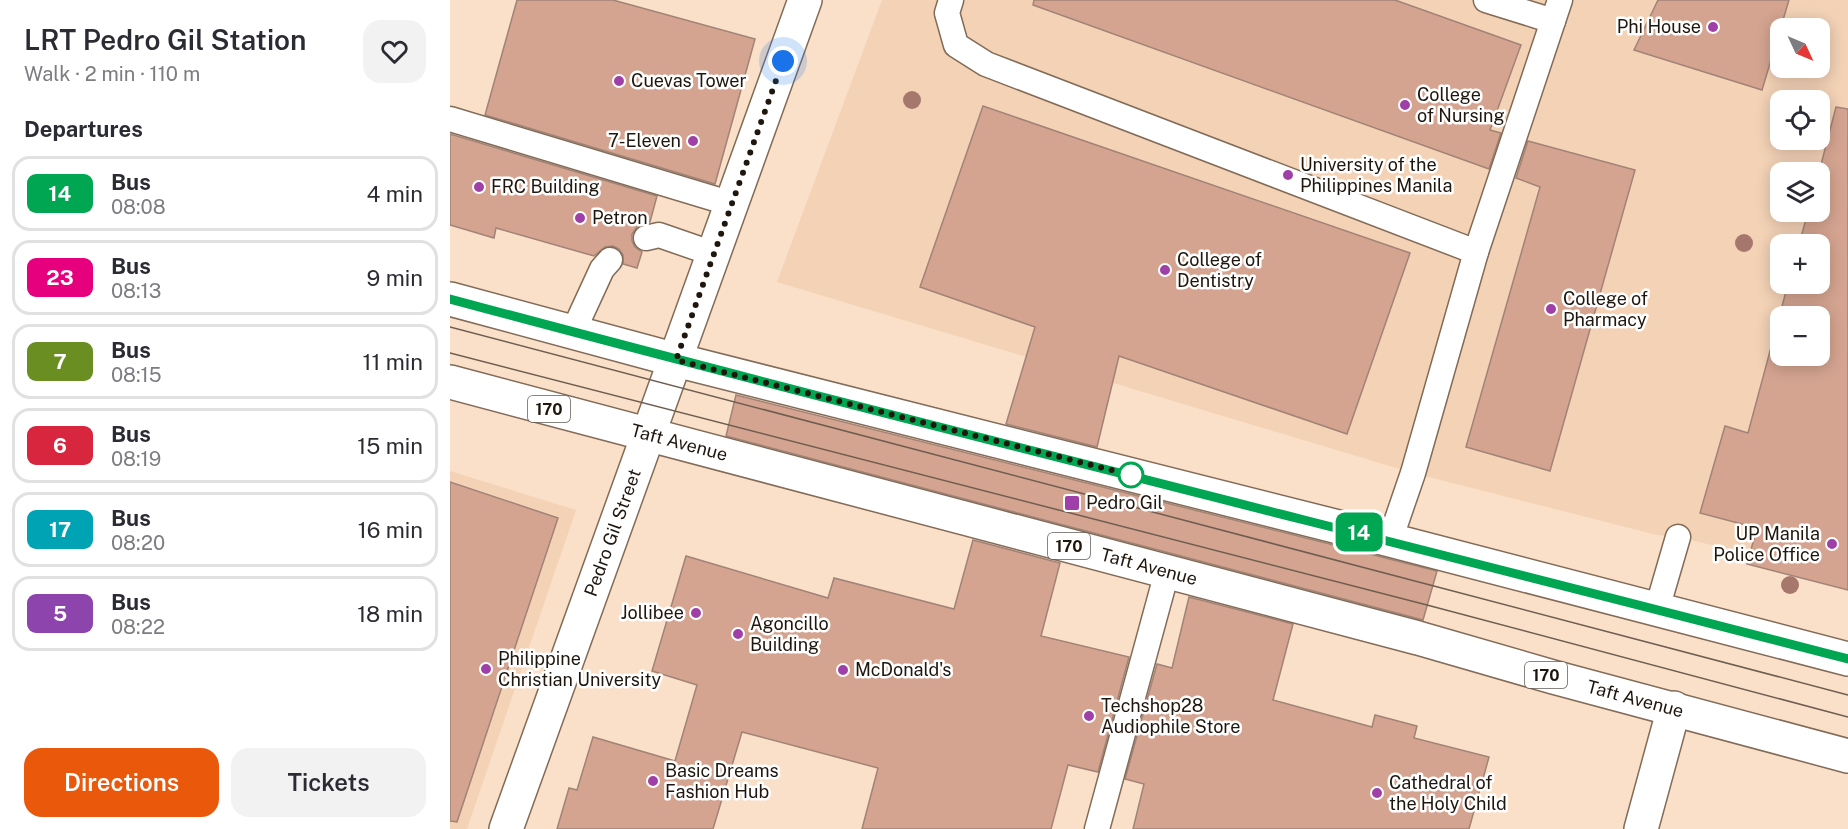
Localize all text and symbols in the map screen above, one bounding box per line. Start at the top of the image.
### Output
place label: Phi House [1617,16,1701,37]
north arrow [1770,18,1830,78]
map controls [1770,18,1830,366]
button: heart [363,20,426,83]
marker: Phi House [1706,20,1720,34]
text: LRT Pedro Gil Station [24,23,307,56]
your location [768,46,798,76]
text: Walk · 2 min · 110 m [24,62,200,86]
place label: Cuevas Tower [631,70,747,91]
marker: Cuevas Tower [612,74,626,88]
place label: College of Nursing [1417,84,1505,126]
button: locate [1770,90,1830,150]
marker: College of Nursing [1398,98,1412,112]
text: Departures [24,116,143,142]
place label: 7-Eleven [608,130,681,151]
marker: 7-Eleven [686,134,700,148]
place label: University of the Philippines Manila [1300,154,1452,196]
button: layers [1770,162,1830,222]
marker: University of the Philippines Manila [1281,168,1295,182]
text: Bus [111,169,151,195]
place label: FRC Building [491,176,600,197]
marker: FRC Building [472,180,486,194]
text: 14 [49,181,71,206]
text: 4 min [367,181,423,207]
text: 08:08 [111,195,166,219]
place label: Petron [592,207,648,228]
marker: Petron [573,211,587,225]
button: + [1770,234,1830,294]
place label: College of Dentistry [1177,249,1262,291]
text: Bus [111,253,151,279]
marker: College of Dentistry [1158,263,1172,277]
text: 23 [46,265,74,290]
text: 9 min [367,265,423,291]
text: 08:13 [111,279,161,303]
place label: College of Pharmacy [1563,288,1648,330]
marker: College of Pharmacy [1544,302,1558,316]
button: − [1770,306,1830,366]
text: Bus [111,337,151,363]
text: 7 [53,349,67,374]
text: 11 min [362,349,423,375]
text: 08:15 [111,363,162,387]
road number: 170 [528,396,570,422]
street label: Taft Avenue [629,419,730,465]
text: Bus [111,421,151,447]
text: 6 [53,433,67,458]
text: 15 min [357,433,423,459]
text: 08:19 [111,447,161,471]
unlabelled marker [1118,462,1144,488]
street label: Pedro Gil Street [580,466,645,599]
place label: Pedro Gil [1086,492,1163,513]
marker: Pedro Gil [1063,494,1081,512]
text: Bus [111,505,151,531]
line badge: 14 [1332,512,1386,552]
text: 17 [49,517,71,542]
text: 16 min [358,517,423,543]
text: 14 [1348,520,1370,545]
place label: UP Manila Police Office [1713,523,1820,565]
text: 08:20 [111,531,165,555]
road number: 170 [1048,533,1090,559]
marker: UP Manila Police Office [1825,537,1839,551]
street label: Taft Avenue [1098,544,1200,589]
text: Bus [111,589,151,615]
text: 5 [53,601,67,626]
text: 18 min [357,601,423,627]
place label: Jollibee [621,602,684,623]
marker: Jollibee [689,606,703,620]
place label: Agoncillo Building [750,613,829,655]
text: 08:22 [111,615,165,639]
marker: Agoncillo Building [731,627,745,641]
place label: Philippine Christian University [498,648,661,690]
place label: McDonald's [855,659,951,680]
marker: Philippine Christian University [479,662,493,676]
road number: 170 [1525,662,1567,688]
marker: McDonald's [836,663,850,677]
street label: Taft Avenue [1585,676,1686,722]
place label: Techshop28 Audiophile Store [1101,695,1240,737]
marker: Techshop28 Audiophile Store [1082,709,1096,723]
button: Directions [24,748,219,817]
button: Tickets [231,748,426,817]
place label: Basic Dreams Fashion Hub [665,760,779,802]
place label: Cathedral of the Holy Child [1389,772,1507,814]
marker: Basic Dreams Fashion Hub [646,774,660,788]
marker: Cathedral of the Holy Child [1370,786,1384,800]

